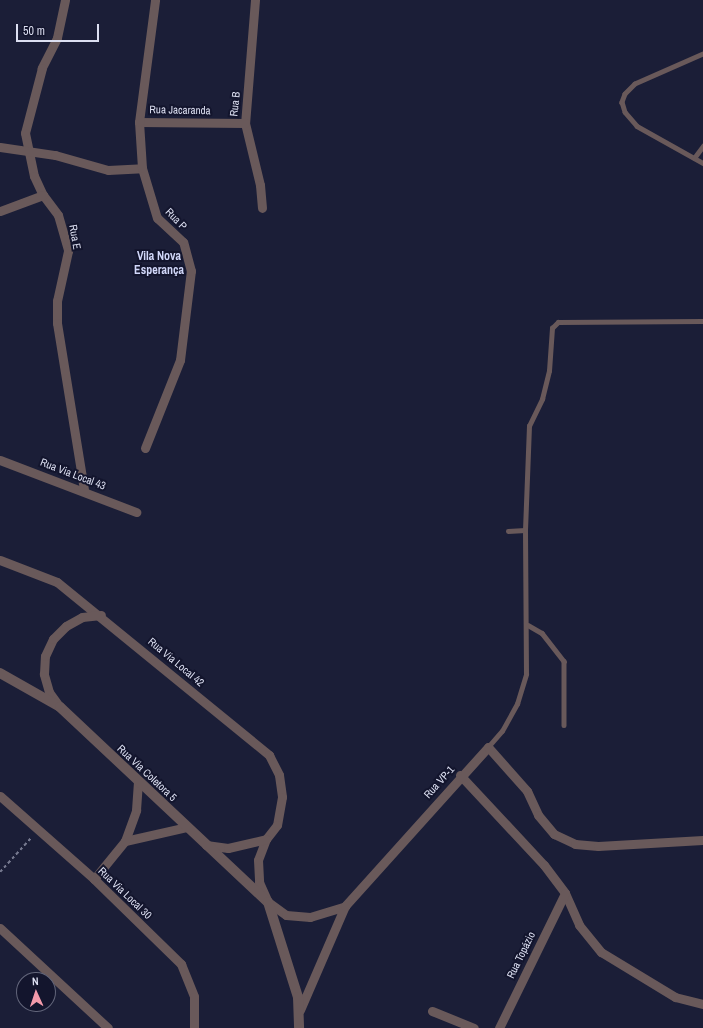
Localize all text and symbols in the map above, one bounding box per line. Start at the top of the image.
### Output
scale bar [18,16,101,42]
text: 50 m [23,23,45,39]
street label: Rua B [227,91,243,117]
street label: Rua Jacaranda [149,103,211,117]
street label: Rua P [163,205,189,233]
street label: Rua E [66,224,84,250]
district label: Vila Nova Esperança [134,250,184,278]
street label: Rua Via Local 43 [38,455,108,493]
street label: Rua Via Local 42 [145,635,207,689]
street label: Rua Via Coletora 5 [115,742,179,804]
street label: Rua VP-1 [421,763,457,801]
street label: Rua Via Local 30 [96,864,154,922]
street label: Rua Topázio [504,929,538,981]
north arrow [16,972,56,1012]
text: N [32,974,39,988]

